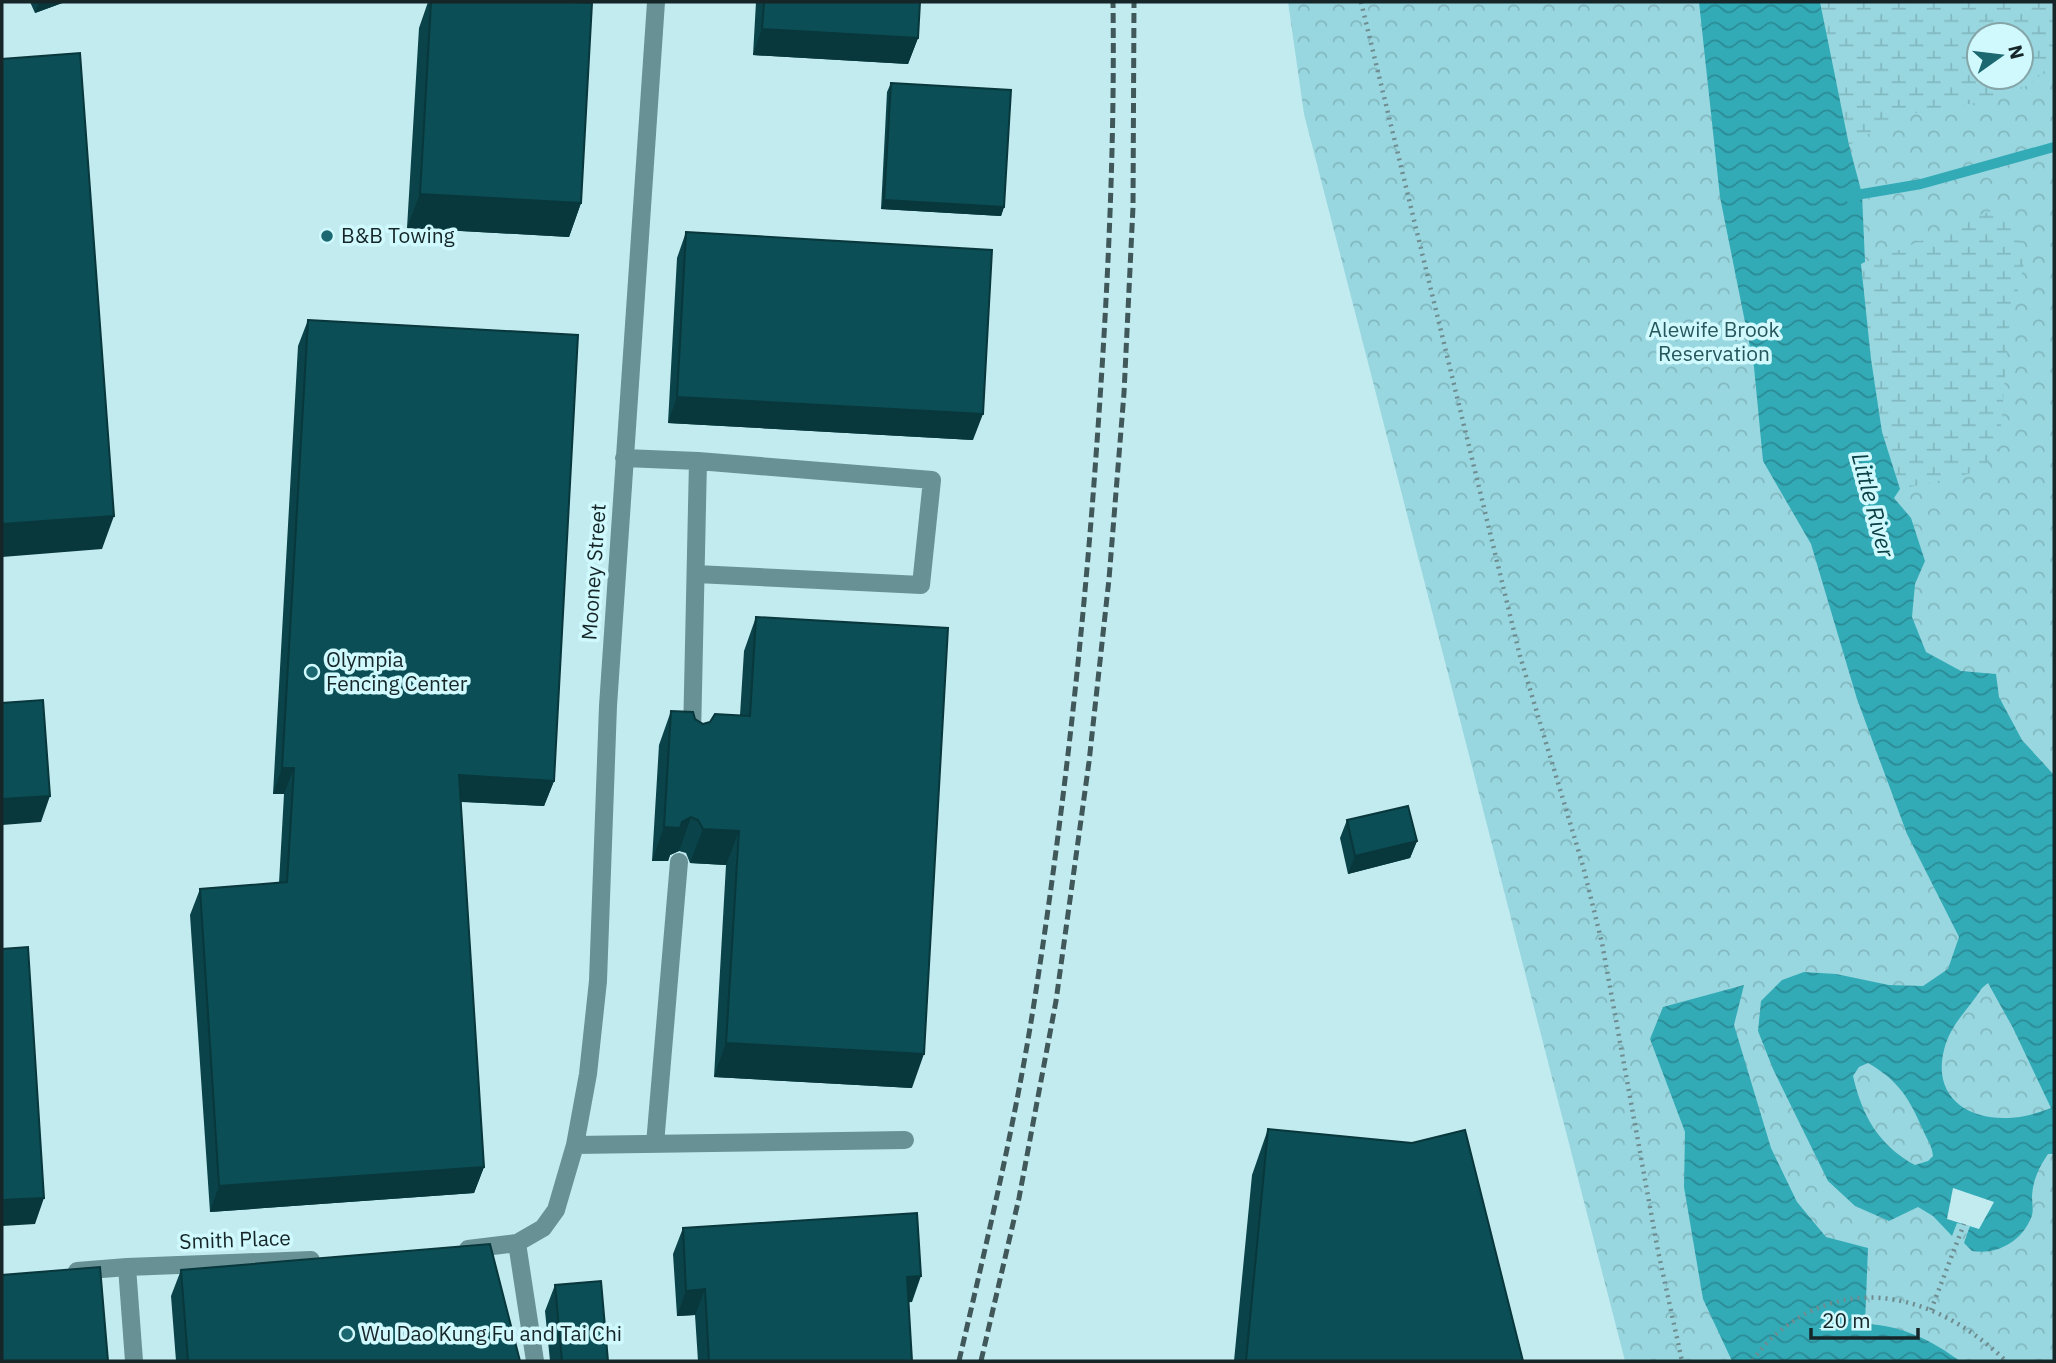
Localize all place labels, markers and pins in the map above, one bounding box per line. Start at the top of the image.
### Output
place label: B&B Towing [341,221,455,249]
marker: B&B Towing [319,228,335,244]
place label: Olympia Fencing Center [326,645,468,697]
marker: Olympia Fencing Center [304,664,320,680]
place label: Wu Dao Kung Fu and Tai Chi [361,1319,622,1347]
marker: Wu Dao Kung Fu and Tai Chi [339,1326,355,1342]

